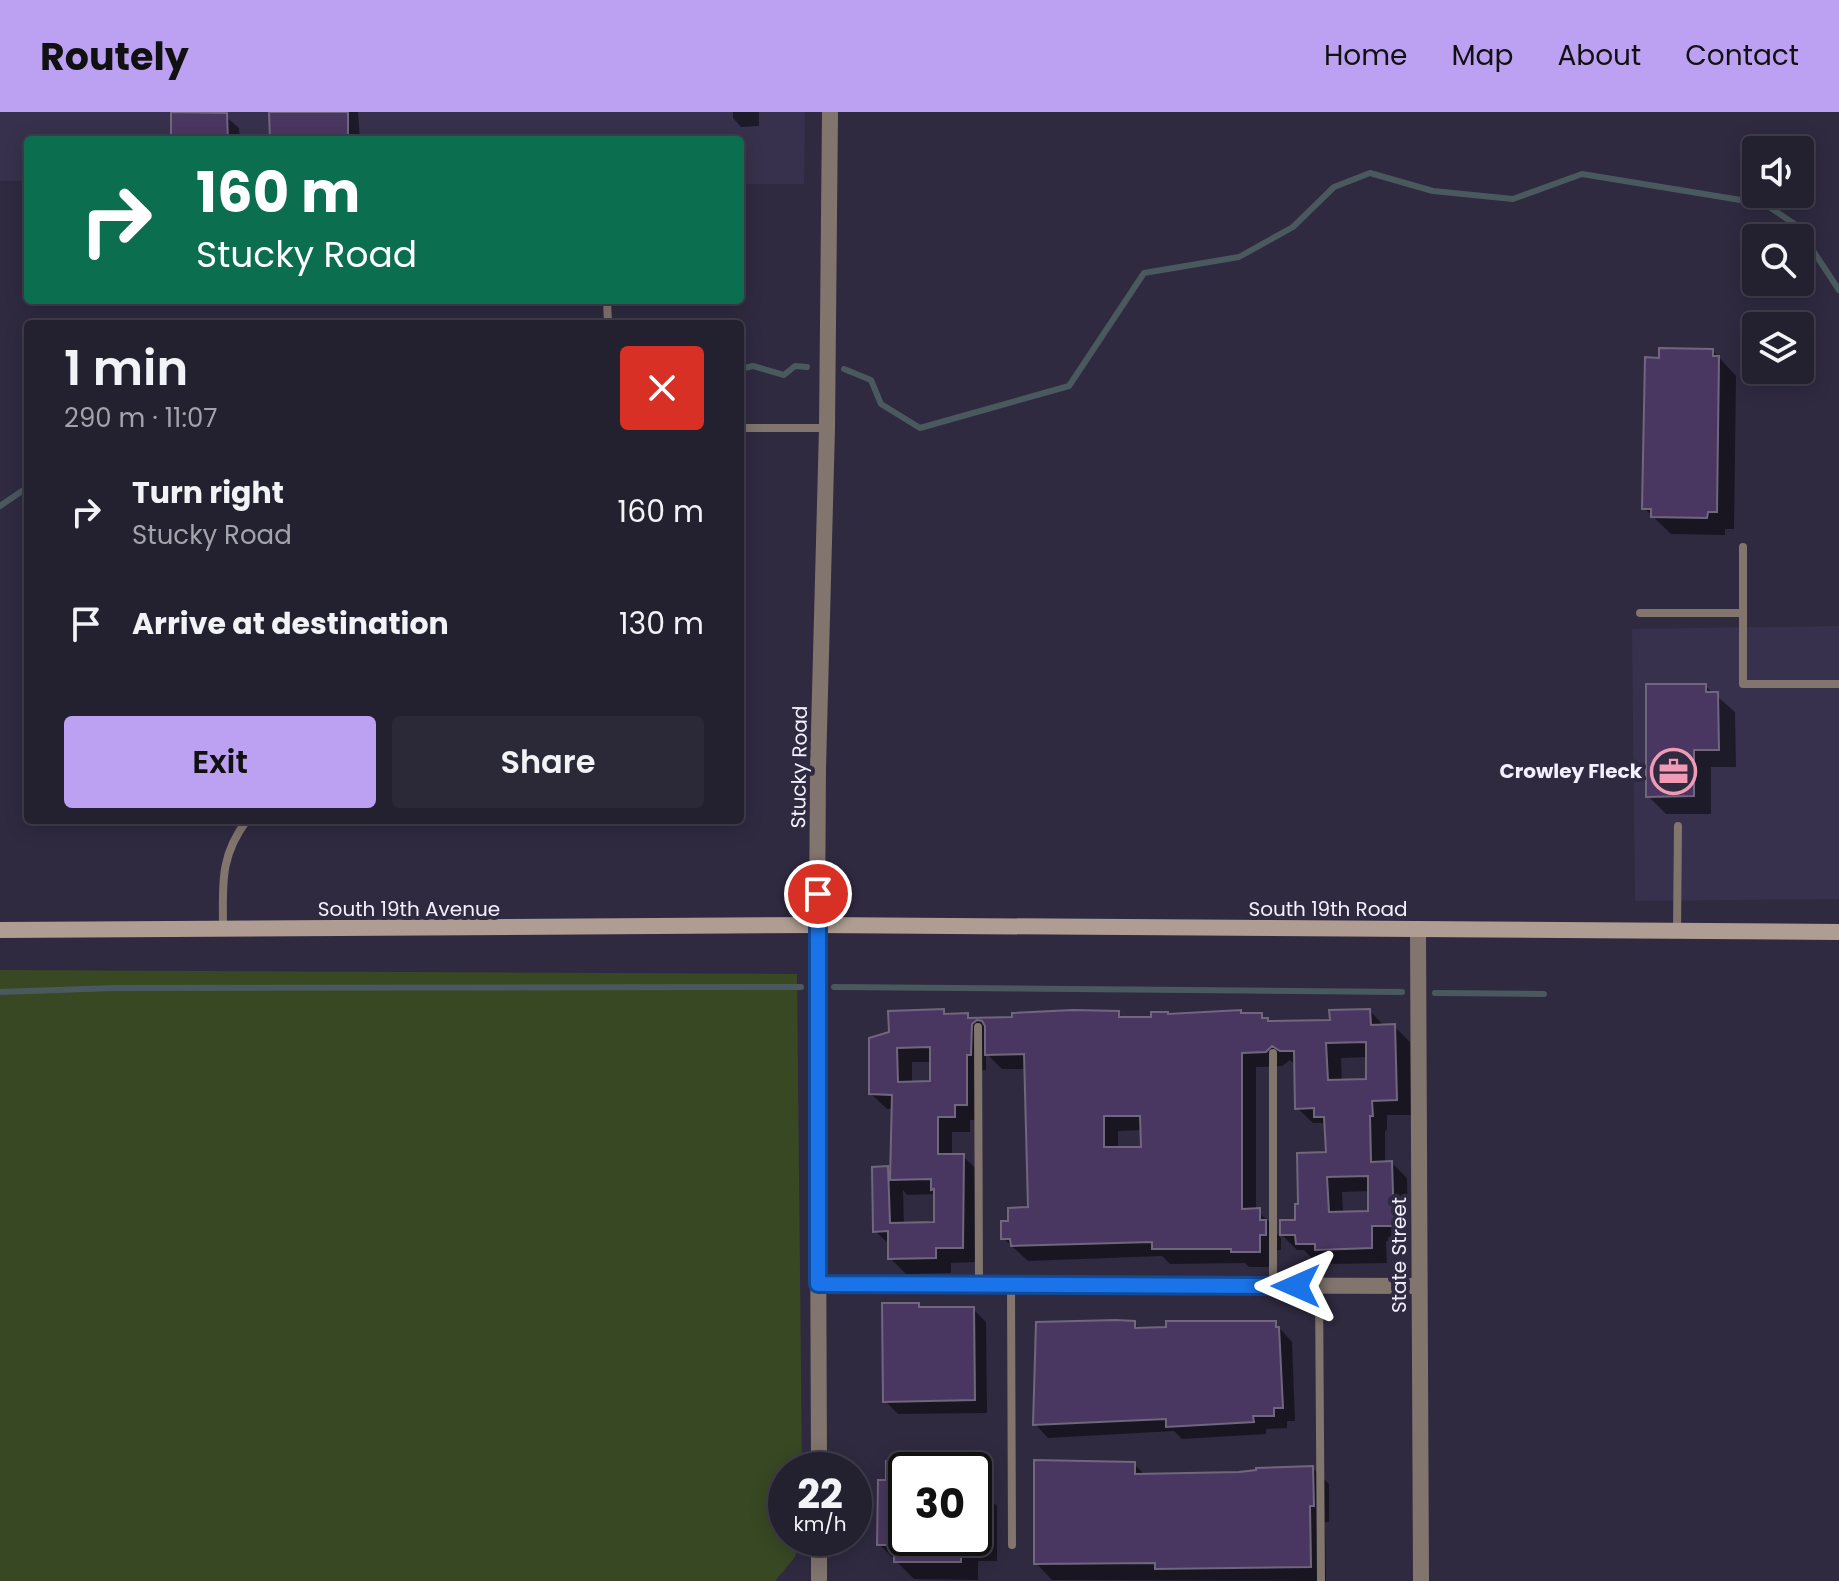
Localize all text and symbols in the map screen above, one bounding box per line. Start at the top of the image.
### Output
text: Routely [40,30,189,83]
text: Home [1324,36,1407,75]
text: Map [1451,36,1513,75]
text: About [1557,36,1641,75]
text: Contact [1685,36,1799,75]
map controls [1742,136,1814,384]
button: sound [1742,136,1814,208]
text: 160 m [196,153,360,232]
icon: right [64,168,168,272]
button: search [1742,224,1814,296]
text: Stucky Road [196,229,417,280]
button: layers [1742,312,1814,384]
text: 1 min [64,335,188,402]
button: close [620,346,704,430]
text: 290 m · 11:07 [64,400,217,436]
text: Turn right [132,471,284,514]
icon: right [64,490,108,534]
text: 160 m [618,490,704,533]
text: Stucky Road [132,517,292,553]
icon: arrive [64,602,108,646]
text: Arrive at destination [132,602,449,645]
text: 130 m [619,602,704,645]
street label: Stucky Road [784,705,814,829]
button: Exit [64,716,376,808]
button: Share [392,716,704,808]
office icon: Crowley Fleck [1649,747,1697,795]
place label: Crowley Fleck [1499,757,1643,785]
pin [784,860,852,928]
icon: arrive [796,872,840,916]
street label: South 19th Avenue [318,895,500,923]
street label: South 19th Road [1248,895,1408,923]
street label: State Street [1385,1197,1413,1313]
position arrow [1254,1244,1338,1328]
speed limit sign: 30 [888,1452,992,1556]
text: 22 [797,1466,843,1522]
text: km/h [793,1510,847,1538]

